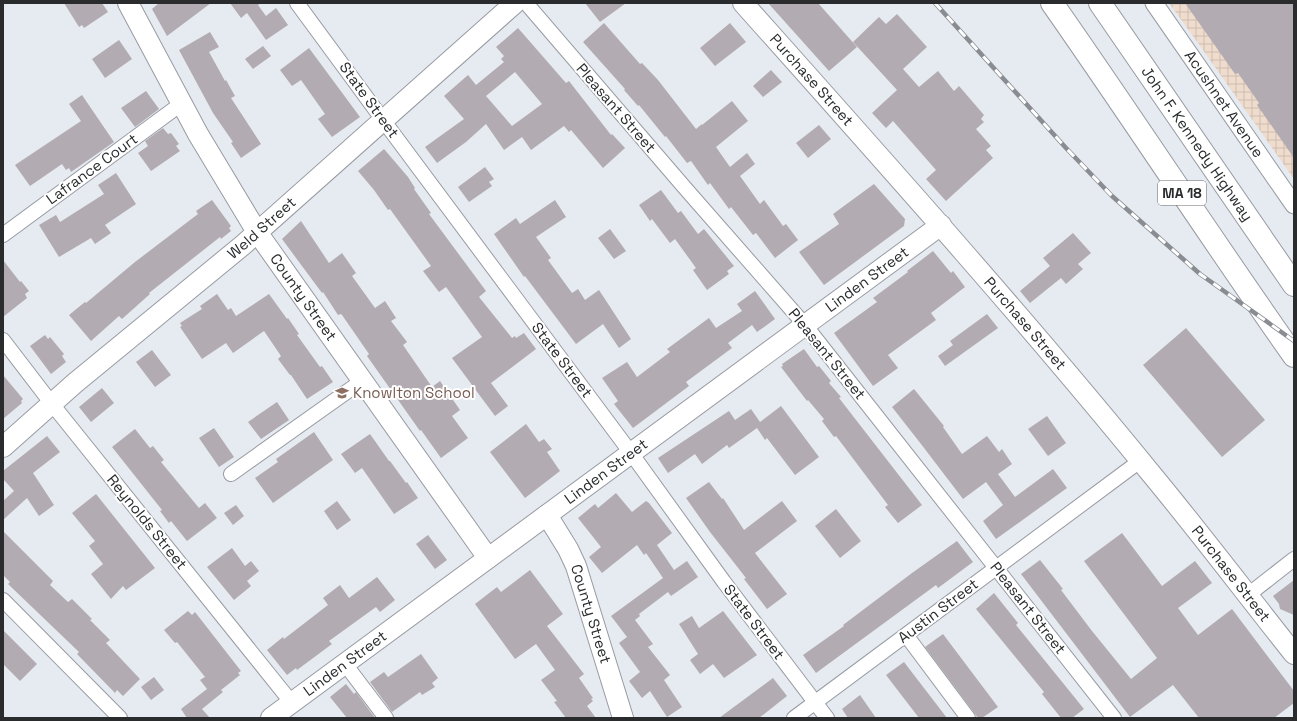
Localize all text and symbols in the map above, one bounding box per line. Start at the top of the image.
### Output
street label: Purchase Street [766,30,858,130]
street label: Acushnet Avenue [1181,47,1268,161]
street label: State Street [335,58,403,142]
street label: Pleasant Street [572,59,660,156]
street label: John F. Kennedy Highway [1137,63,1257,225]
street label: Lafrance Court [42,129,141,208]
road number: MA 18 [1158,181,1206,205]
street label: Weld Street [223,192,300,263]
street label: Linden Street [821,242,912,316]
street label: County Street [266,250,341,345]
street label: Purchase Street [980,273,1071,374]
street label: Pleasant Street [785,304,870,403]
street label: State Street [528,318,597,401]
place label: Knowlton School [353,383,475,402]
school or university icon: Knowlton School [334,385,350,401]
street label: Linden Street [560,434,651,508]
street label: Reynolds Street [103,470,192,573]
street label: Purchase Street [1188,522,1275,625]
street label: Pleasant Street [986,558,1070,658]
street label: County Street [567,562,616,666]
street label: Austin Street [894,574,982,647]
street label: State Street [720,580,789,663]
street label: Linden Street [299,626,390,700]

